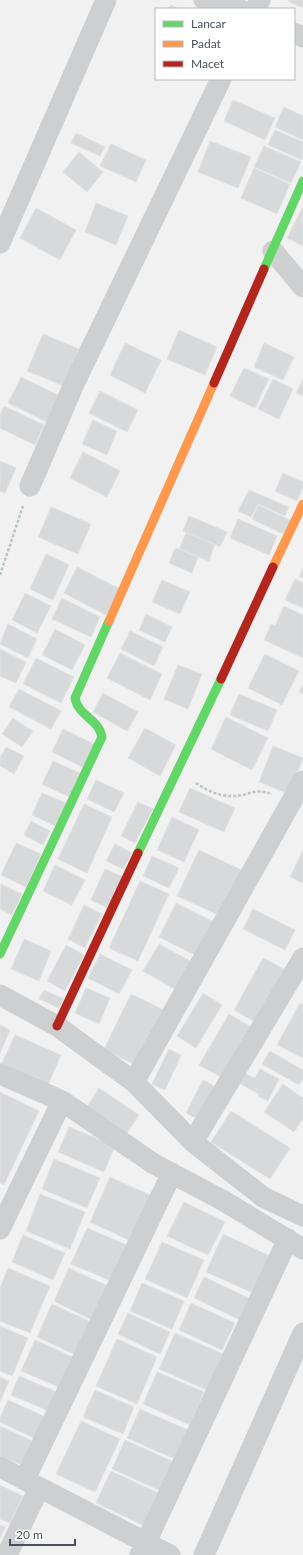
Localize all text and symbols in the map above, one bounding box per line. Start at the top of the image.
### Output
legend [155,8,295,80]
text: Lancar [191,16,227,31]
text: Padat [191,36,222,51]
text: Macet [191,56,225,71]
scale bar [10,1521,75,1547]
text: 20 m [16,1527,43,1542]

